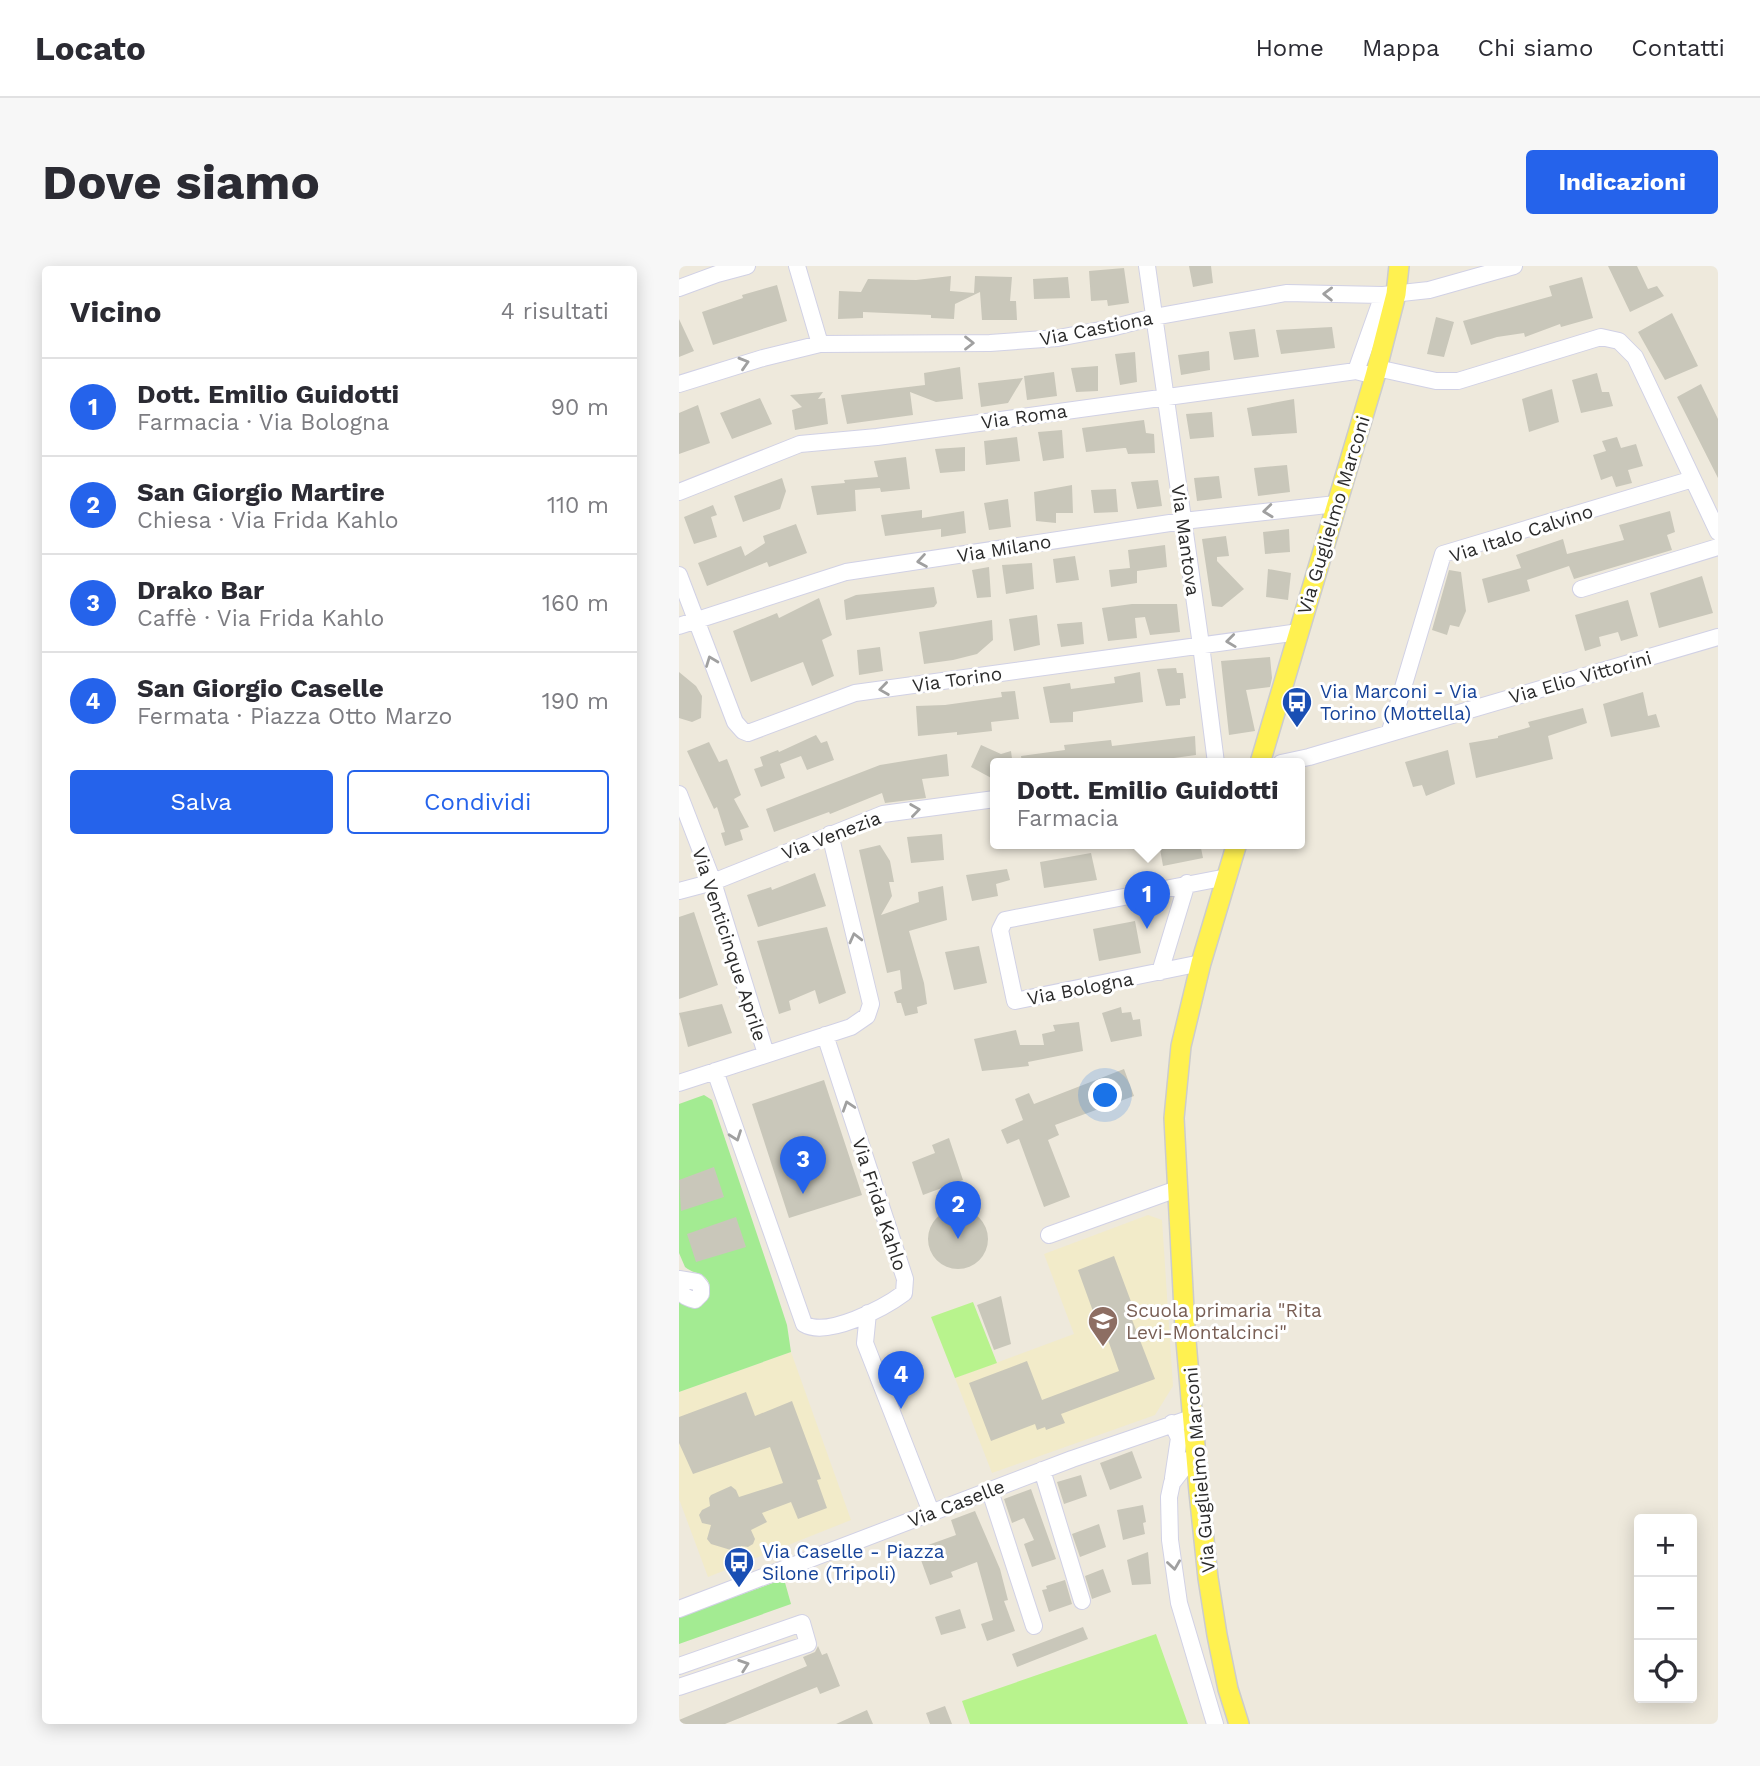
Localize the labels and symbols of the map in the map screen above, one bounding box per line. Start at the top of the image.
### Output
one-way arrow [1322,286,1332,302]
street label: Via Castiona [1038,306,1155,351]
one-way arrow [964,335,975,351]
one-way arrow [738,357,750,372]
street label: Via Roma [980,399,1069,434]
street label: Via Guglielmo Marconi [1292,413,1375,617]
street label: Via Mantova [1166,483,1205,598]
street label: Via Italo Calvino [1447,499,1596,568]
one-way arrow [1262,504,1274,519]
street label: Via Milano [955,530,1053,567]
one-way arrow [916,553,928,568]
one-way arrow [1225,633,1237,648]
street label: Via Elio Vittorini [1506,646,1654,709]
one-way arrow [706,655,720,667]
street label: Via Torino [911,662,1003,697]
place label: Via Marconi - Via Torino (Mottella) [1320,680,1478,725]
one-way arrow [878,681,890,696]
bus stop icon: Via Marconi - Via Torino (Mottella) [1280,685,1314,729]
one-way arrow [909,803,921,818]
street label: Via Venezia [778,806,884,865]
street label: Via Venticinque Aprile [687,844,772,1044]
pin: 1 [1124,871,1170,929]
one-way arrow [849,932,863,944]
street label: Via Bologna [1025,967,1135,1010]
your location [1088,1078,1122,1112]
one-way arrow [842,1100,856,1112]
one-way arrow [728,1129,742,1141]
street label: Via Frida Kahlo [847,1135,912,1274]
pin: 3 [780,1136,826,1194]
pin: 2 [935,1181,981,1239]
place label: Scuola primaria "Rita Levi-Montalcinci" [1126,1299,1322,1344]
school or university icon: Scuola primaria "Rita Levi-Montalcinci" [1086,1304,1120,1348]
pin: 4 [878,1351,924,1409]
street label: Via Guglielmo Marconi [1179,1366,1220,1574]
street label: Via Caselle [905,1475,1008,1532]
place label: Via Caselle - Piazza Silone (Tripoli) [762,1540,945,1585]
bus stop icon: Via Caselle - Piazza Silone (Tripoli) [722,1545,756,1589]
one-way arrow [1166,1559,1181,1571]
one-way arrow [737,1659,749,1674]

